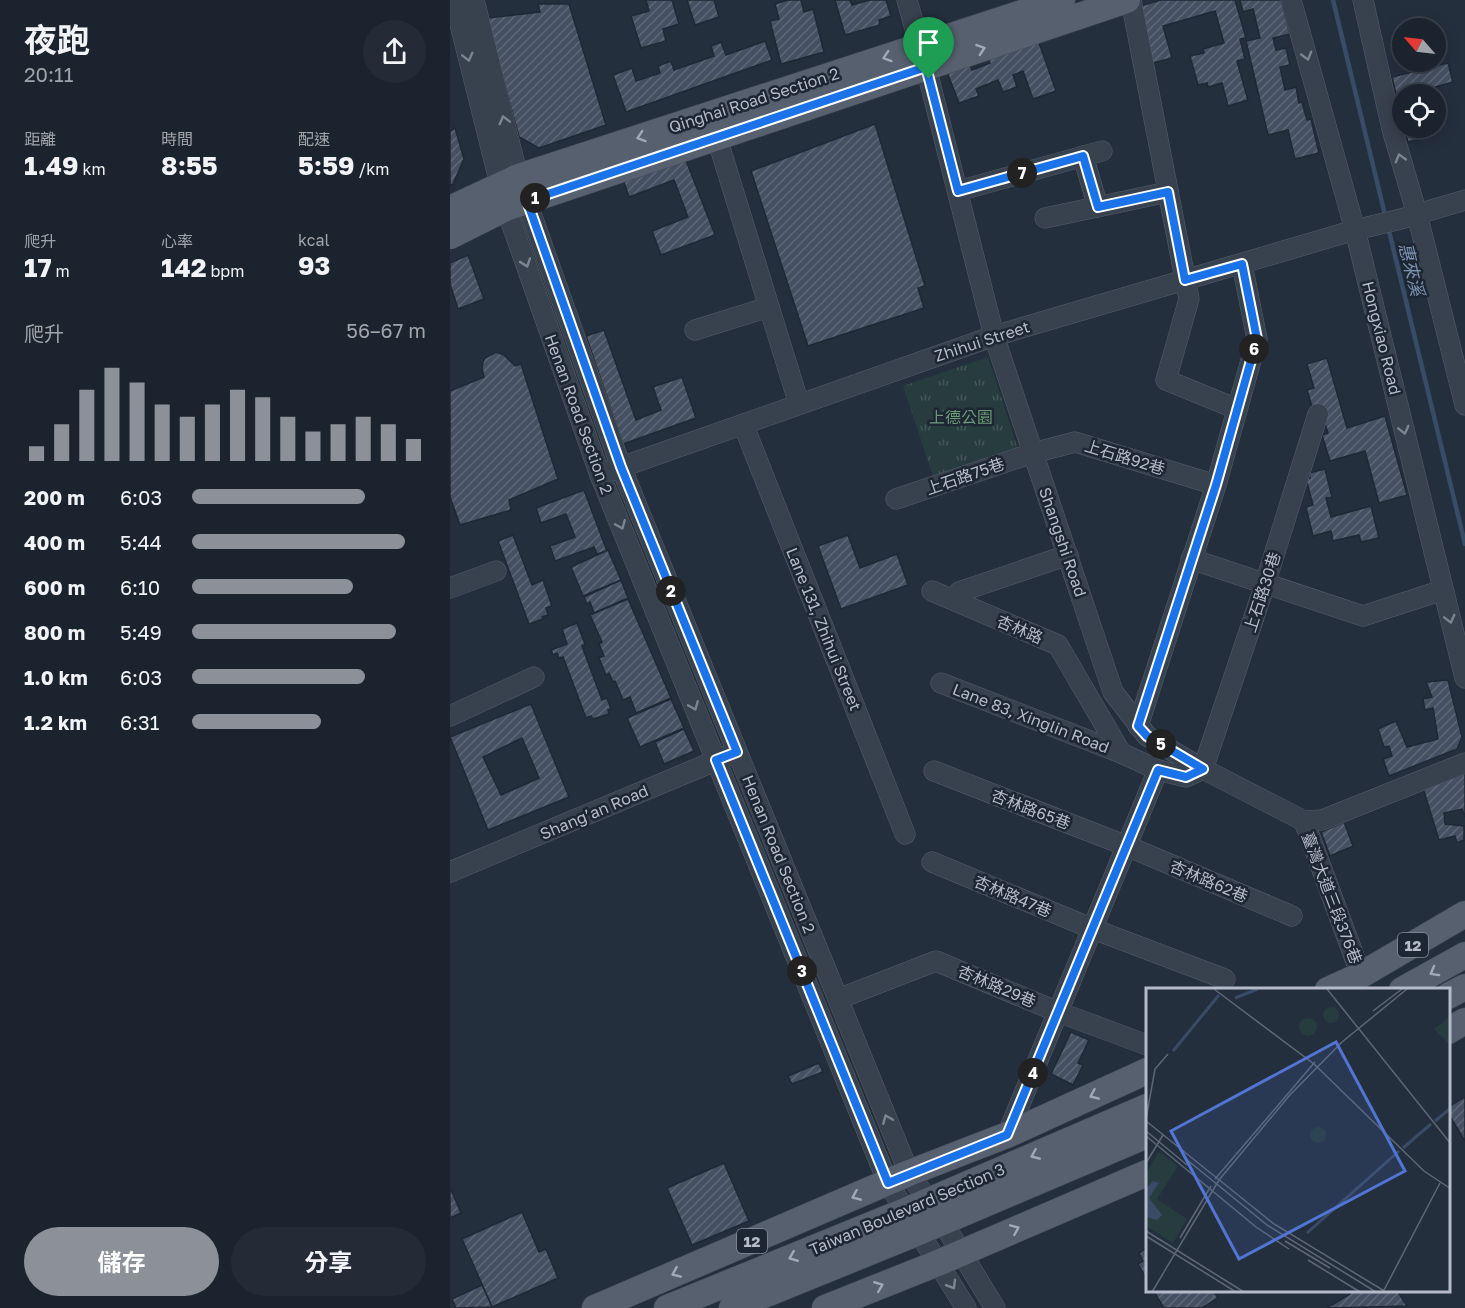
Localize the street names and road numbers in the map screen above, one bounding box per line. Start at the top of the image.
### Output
street label: Qinghai Road Section 2 [666,63,842,137]
street label: Hongxiao Road [1358,279,1406,397]
street label: Zhihui Street [932,316,1032,366]
street label: Henan Road Section 2 [541,331,617,497]
street label: 上石路92巷 [1082,435,1168,479]
street label: 上石路75巷 [923,453,1007,499]
street label: Shangshi Road [1035,485,1091,599]
street label: Lane 131, Zhihui Street [782,545,866,713]
street label: 上石路30巷 [1240,549,1284,635]
street label: 杏林路 [994,610,1046,648]
street label: Lane 83, Xinglin Road [950,679,1112,757]
street label: Henan Road Section 2 [738,772,820,936]
street label: Shang’an Road [537,780,651,844]
street label: 杏林路65巷 [989,785,1073,833]
street label: 臺灣大道三段376巷 [1298,829,1366,967]
street label: 杏林路62巷 [1167,856,1251,906]
street label: 杏林路47巷 [971,871,1055,921]
road number: 12 [1398,933,1428,957]
street label: 杏林路29巷 [955,961,1039,1011]
street label: Taiwan Boulevard Section 3 [806,1159,1008,1259]
road number: 12 [737,1229,767,1253]

